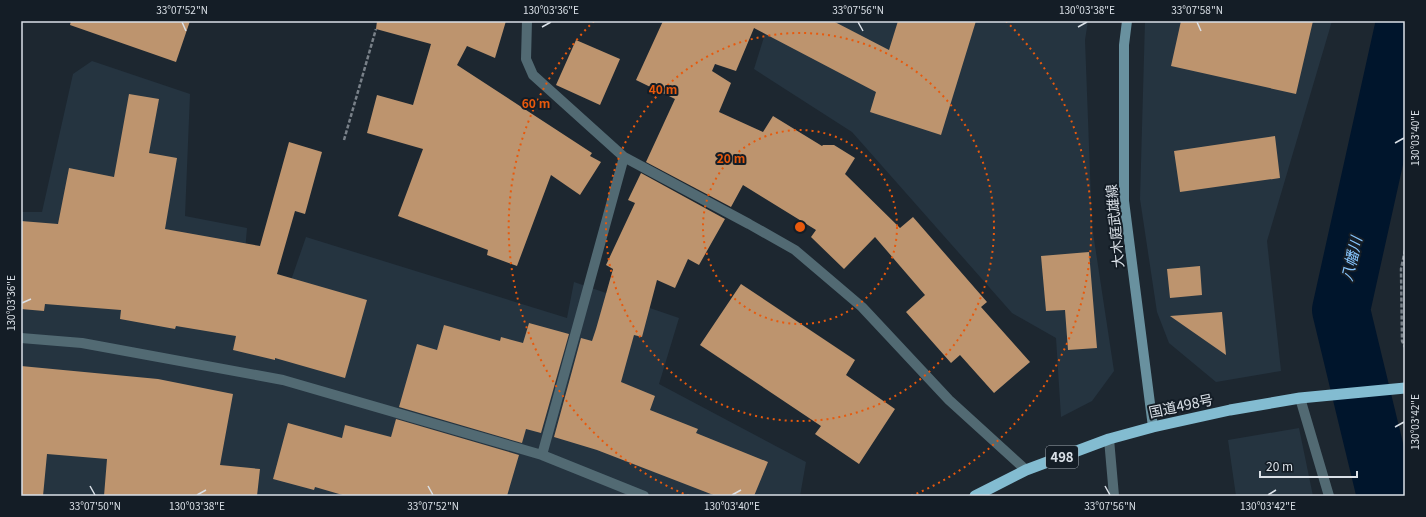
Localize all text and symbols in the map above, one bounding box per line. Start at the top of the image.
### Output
text: 33°07'52"N [156,2,208,17]
text: 130°03'36"E [523,2,579,17]
text: 33°07'56"N [832,2,884,17]
text: 130°03'38"E [1059,2,1115,17]
text: 33°07'58"N [1171,2,1223,17]
text: 40 m [649,80,677,97]
text: 60 m [522,94,550,111]
text: 130°03'40"E [1407,110,1422,166]
text: 20 m [717,149,745,166]
street label: 大木庭武雄線 [1100,183,1128,269]
centre of rings [793,220,807,234]
water label: 八幡川 [1335,232,1366,283]
text: 130°03'36"E [3,275,18,331]
street label: 国道498号 [1147,388,1215,422]
text: 130°03'42"E [1407,394,1422,450]
road number: 498 [1046,446,1078,468]
scale bar [1260,453,1357,479]
text: 20 m [1266,457,1293,474]
text: 33°07'50"N [69,498,121,513]
text: 130°03'38"E [169,498,225,513]
text: 33°07'52"N [407,498,459,513]
text: 130°03'40"E [704,498,760,513]
text: 33°07'56"N [1084,498,1136,513]
text: 130°03'42"E [1240,498,1296,513]

